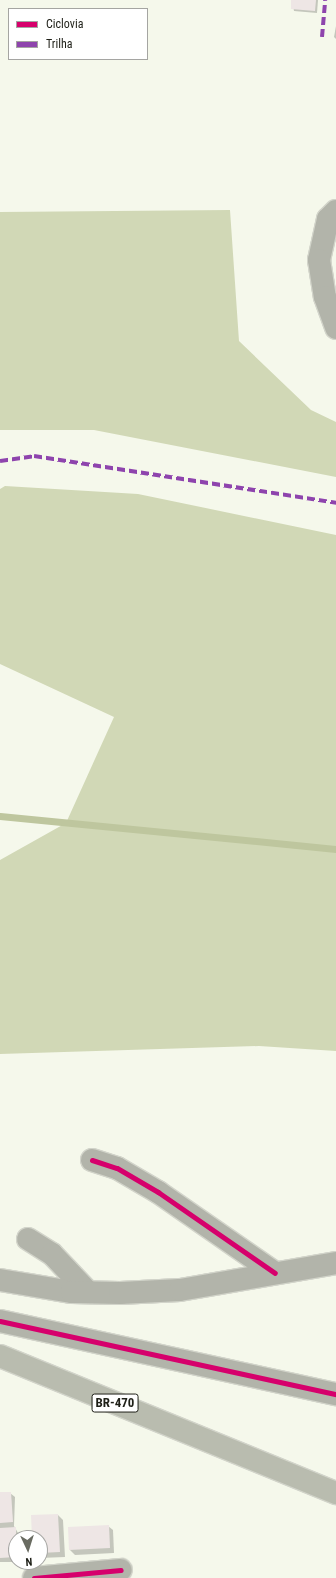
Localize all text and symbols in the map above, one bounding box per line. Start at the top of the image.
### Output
legend [8,8,148,60]
text: Ciclovia [46,17,83,31]
text: Trilha [46,37,73,51]
road number: BR-470 [91,1392,139,1414]
north arrow [8,1530,48,1570]
text: N [25,1555,33,1568]

